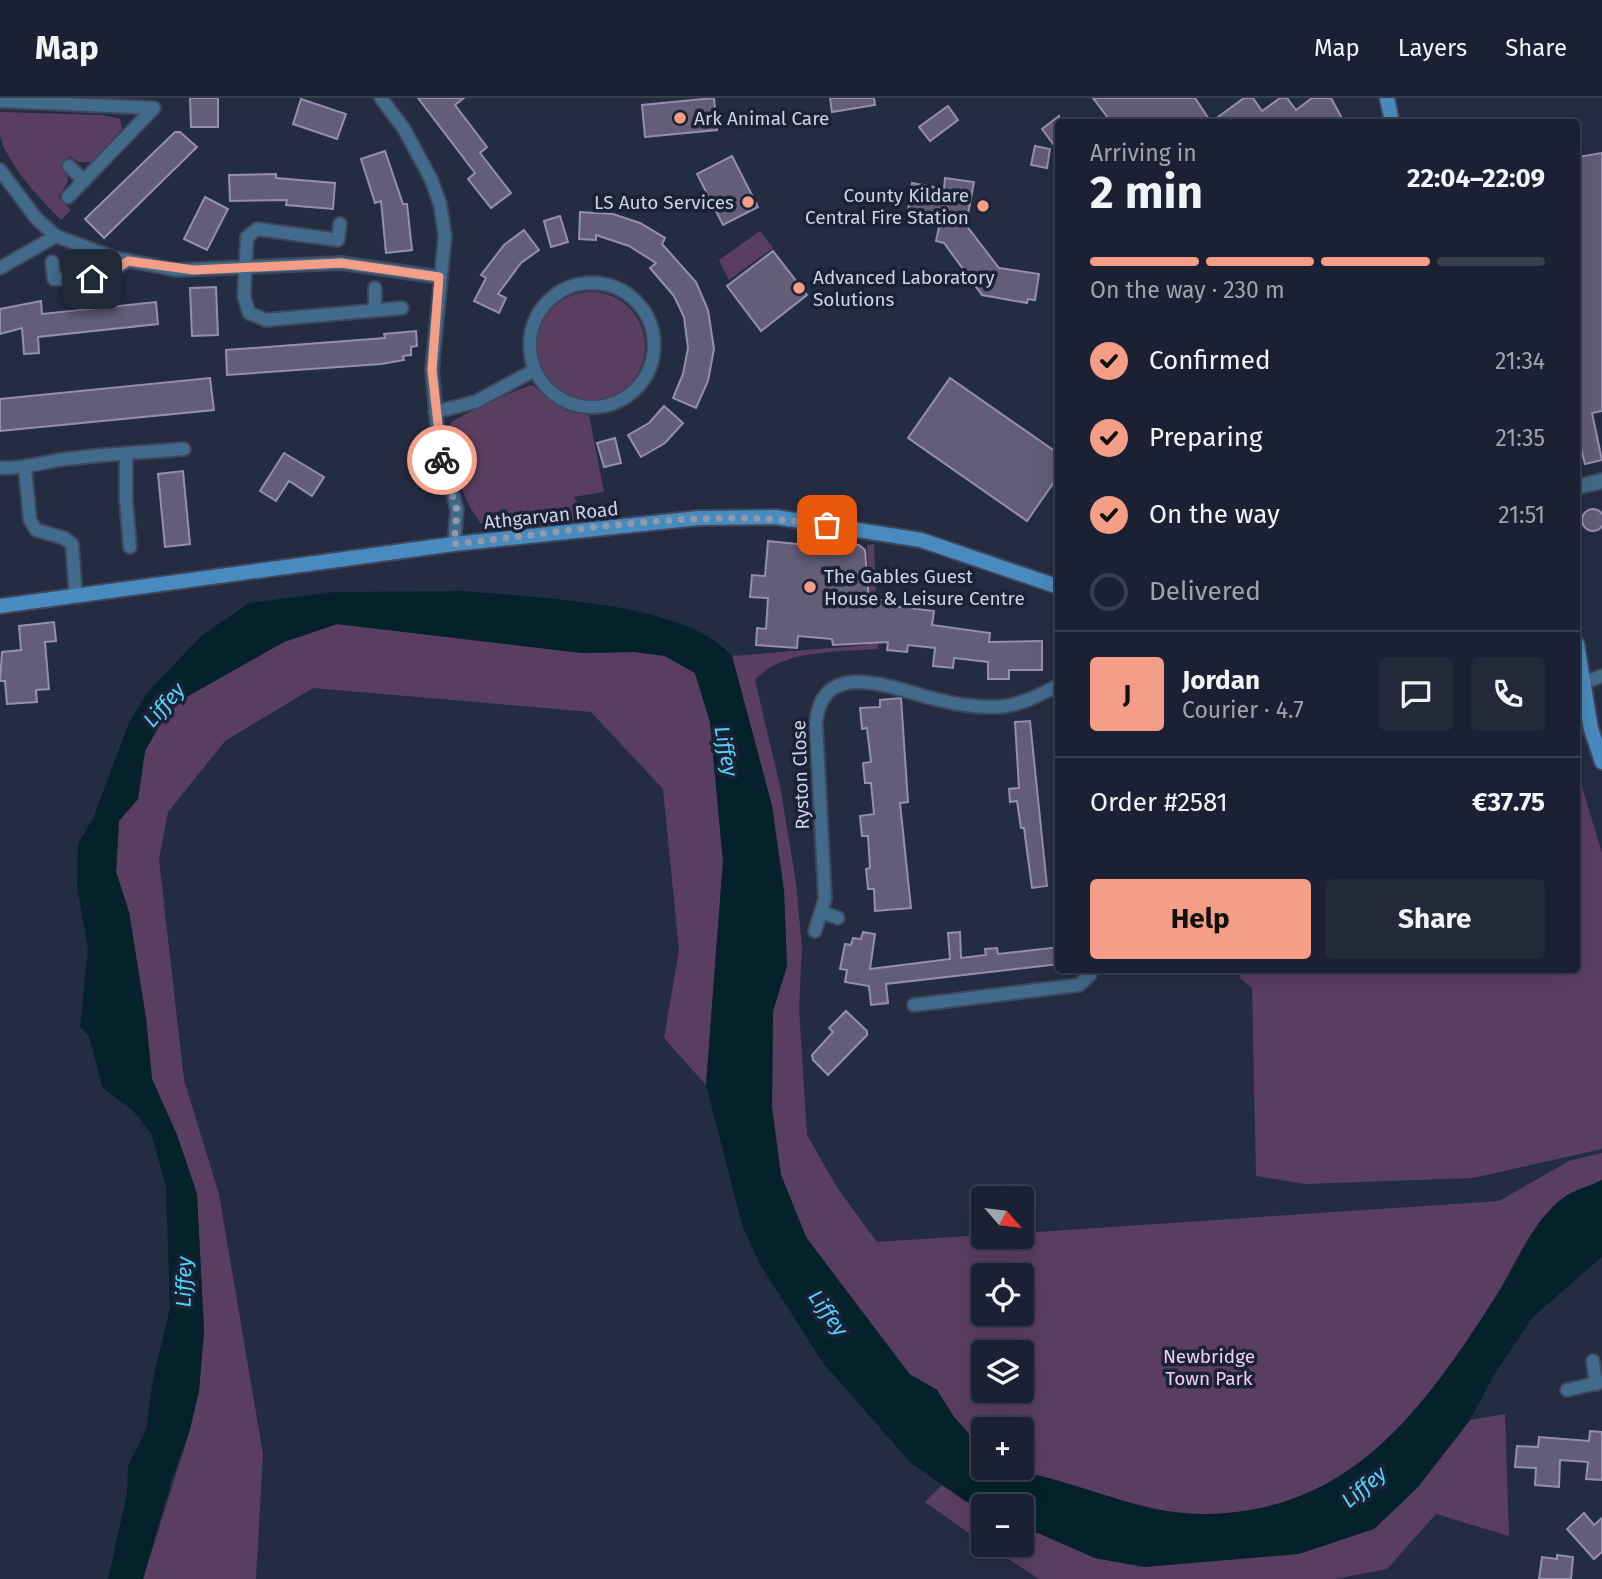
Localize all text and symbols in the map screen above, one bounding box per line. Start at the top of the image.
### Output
text: Map [35,28,99,68]
text: Map [1314,34,1360,62]
text: Layers [1398,34,1467,62]
text: Share [1505,34,1567,62]
place label: Ark Animal Care [694,107,829,130]
marker: Ark Animal Care [672,110,688,126]
text: Arriving in [1090,139,1197,167]
text: 22:04–22:09 [1407,163,1545,194]
text: 2 min [1090,165,1203,220]
place label: County Kildare Central Fire Station [805,184,969,229]
place label: LS Auto Services [594,191,734,214]
marker: LS Auto Services [740,194,756,210]
marker: County Kildare Central Fire Station [975,198,991,214]
pin [62,249,122,309]
icon: home [73,260,111,298]
place label: Advanced Laboratory Solutions [813,266,995,311]
text: On the way · 230 m [1090,276,1285,304]
marker: Advanced Laboratory Solutions [791,280,807,296]
icon: check [1090,342,1128,380]
text: Confirmed [1149,345,1270,376]
text: 21:34 [1495,347,1545,375]
icon: check [1090,419,1128,457]
text: Preparing [1149,422,1262,453]
text: 21:35 [1496,424,1545,452]
courier [407,425,477,495]
icon: bike [423,441,461,479]
pin [797,495,857,555]
icon: check [1090,496,1128,534]
street label: Athgarvan Road [483,497,620,534]
text: On the way [1149,499,1280,530]
text: 21:51 [1498,501,1545,529]
icon: bag [808,506,846,544]
place label: The Gables Guest House & Leisure Centre [824,565,1025,610]
text: Delivered [1149,576,1261,607]
marker: The Gables Guest House & Leisure Centre [802,579,818,595]
button: chat [1379,657,1453,731]
button: phone [1471,657,1545,731]
text: Jordan [1182,665,1260,696]
water label: Liffey [138,677,191,733]
text: J [1123,679,1131,710]
text: Courier · 4.7 [1182,696,1304,724]
street label: Ryston Close [787,720,814,830]
water label: Liffey [708,724,744,779]
text: Order #2581 [1090,787,1228,818]
text: €37.75 [1472,787,1545,818]
button: Help [1090,879,1311,959]
button: Share [1325,879,1545,959]
north arrow [971,1186,1034,1250]
map controls [971,1186,1034,1557]
water label: Liffey [171,1256,197,1308]
button: locate [971,1263,1034,1326]
water label: Liffey [803,1285,854,1342]
button: layers [971,1340,1034,1403]
park label: Newbridge Town Park [1163,1345,1255,1390]
button: + [971,1417,1034,1480]
water label: Liffey [1336,1460,1392,1513]
button: − [971,1494,1034,1557]

